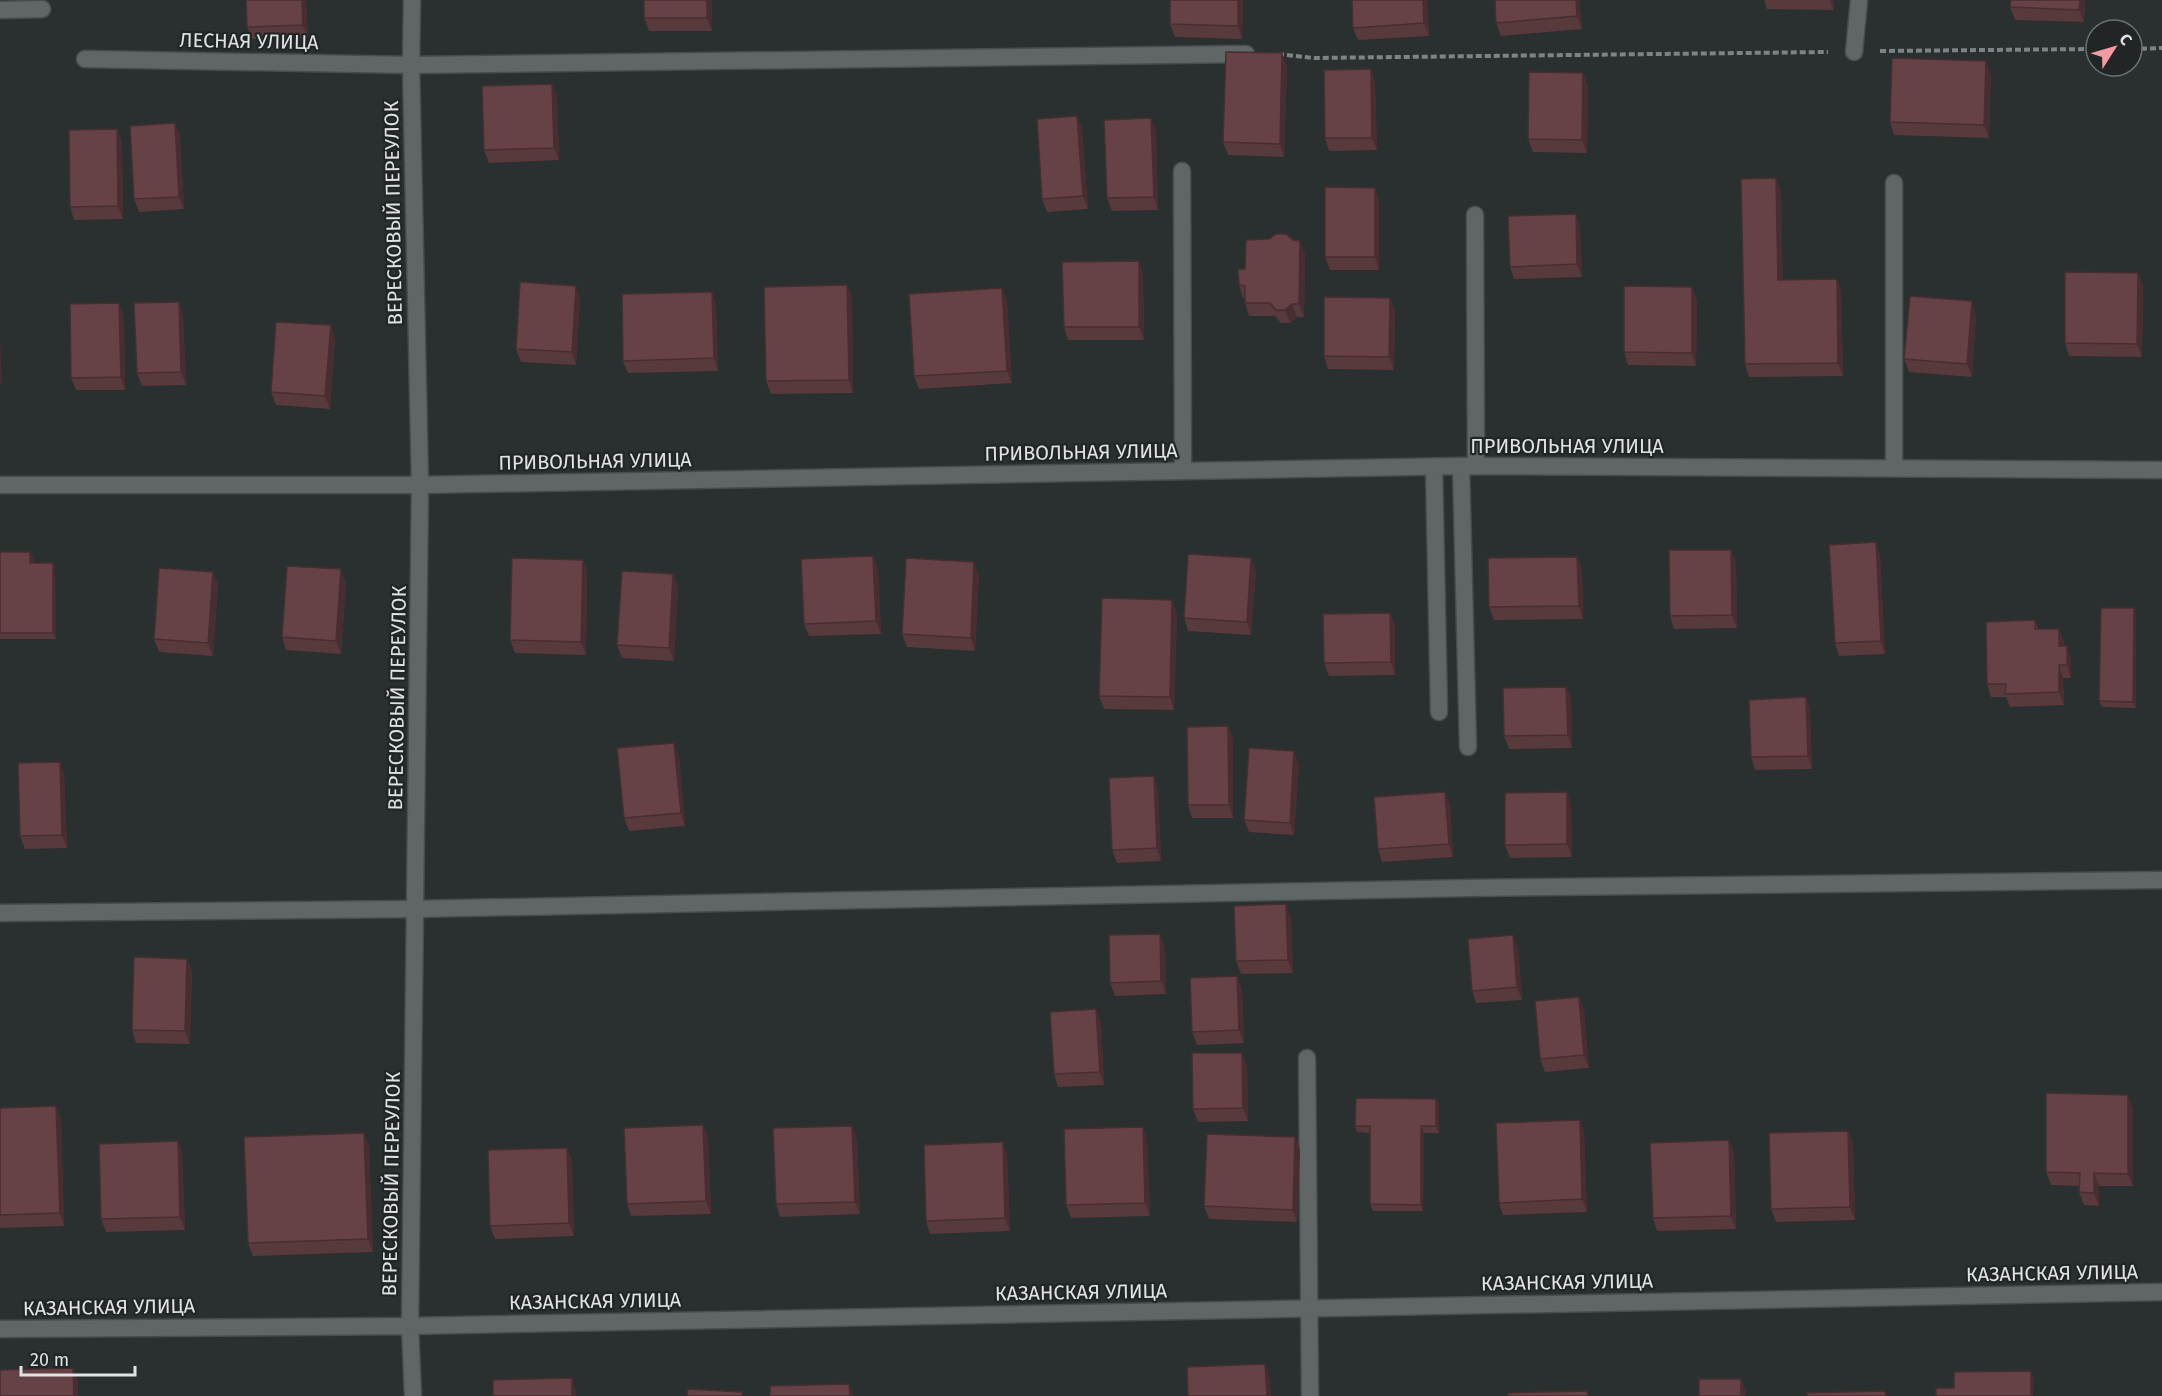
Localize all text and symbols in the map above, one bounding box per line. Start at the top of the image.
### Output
north arrow [2084,18,2144,78]
street label: ЛЕСНАЯ УЛИЦА [179,28,319,54]
text: С [2115,30,2136,49]
street label: ВЕРЕСКОВЫЙ ПЕРЕУЛОК [379,100,407,326]
street label: ПРИВОЛЬНАЯ УЛИЦА [1470,434,1664,458]
street label: ПРИВОЛЬНАЯ УЛИЦА [984,438,1178,466]
street label: ПРИВОЛЬНАЯ УЛИЦА [498,447,692,475]
street label: ВЕРЕСКОВЫЙ ПЕРЕУЛОК [383,585,411,811]
street label: ВЕРЕСКОВЫЙ ПЕРЕУЛОК [377,1071,405,1297]
street label: КАЗАНСКАЯ УЛИЦА [1966,1259,2139,1287]
street label: КАЗАНСКАЯ УЛИЦА [1481,1268,1654,1296]
street label: КАЗАНСКАЯ УЛИЦА [995,1278,1168,1306]
street label: КАЗАНСКАЯ УЛИЦА [509,1287,682,1315]
street label: КАЗАНСКАЯ УЛИЦА [23,1293,196,1321]
scale bar [21,1339,135,1377]
text: 20 m [30,1349,69,1371]

